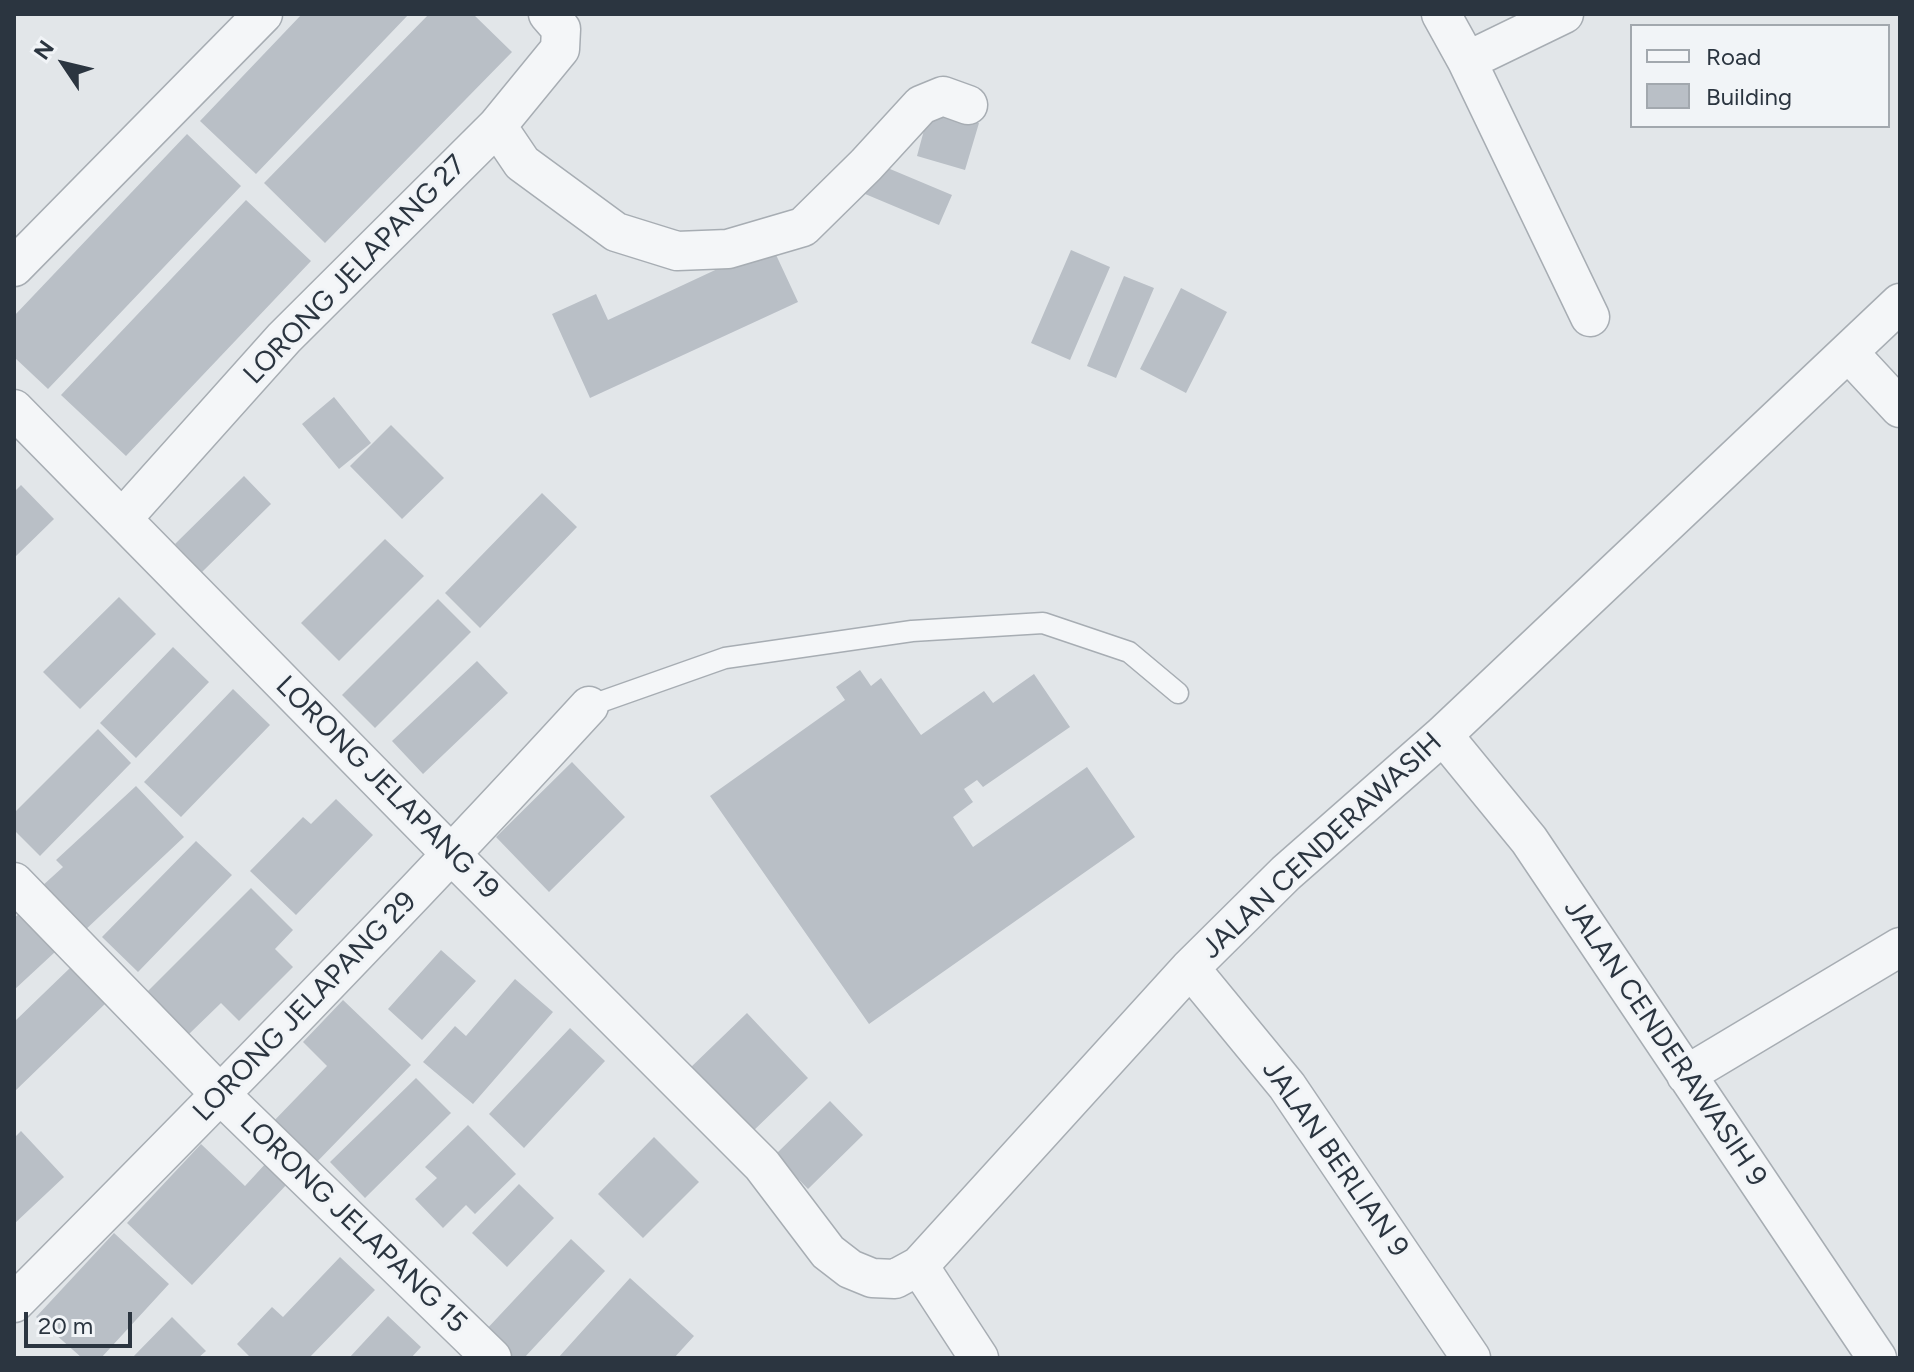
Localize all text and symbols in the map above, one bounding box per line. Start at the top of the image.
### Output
north arrow [24,24,104,104]
legend [1630,24,1890,128]
text: N [28,35,60,65]
text: Road [1706,42,1761,71]
text: Building [1706,82,1792,111]
street label: LORONG JELAPANG 27 [237,149,473,391]
street label: LORONG JELAPANG 19 [268,669,506,907]
street label: JALAN CENDERAWASIH [1195,726,1449,966]
street label: LORONG JELAPANG 29 [187,885,423,1129]
street label: JALAN CENDERAWASIH 9 [1556,893,1774,1193]
street label: JALAN BERLIAN 9 [1255,1054,1415,1264]
street label: LORONG JELAPANG 15 [233,1106,473,1340]
scale bar [28,1296,136,1346]
text: 20 m [38,1311,93,1340]

